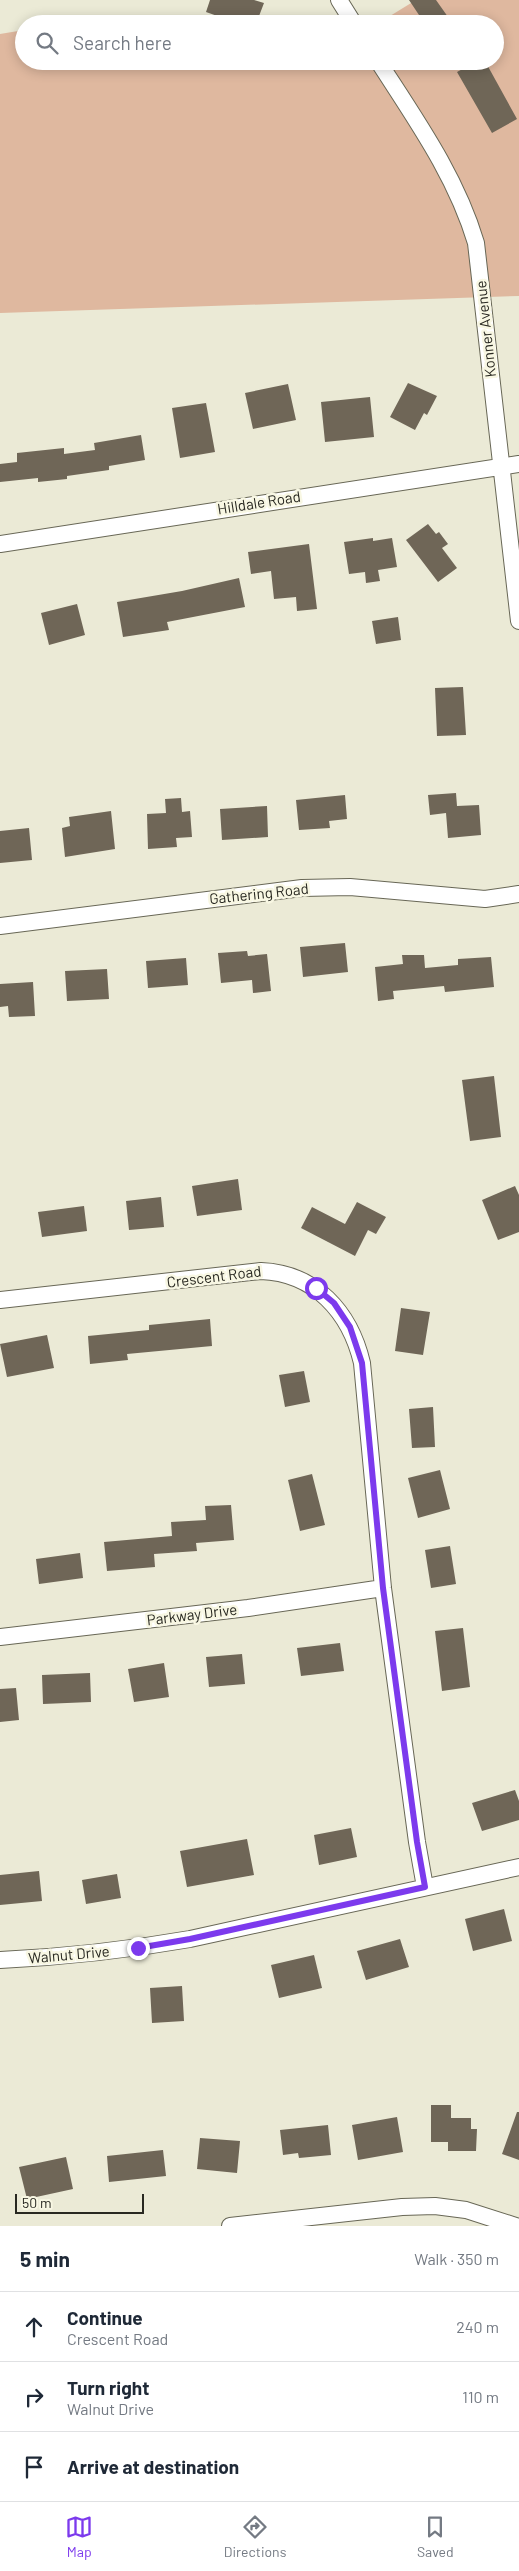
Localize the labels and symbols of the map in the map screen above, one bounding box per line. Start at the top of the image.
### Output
street label: Konner Avenue [471,280,499,378]
street label: Hilldale Road [216,487,302,517]
street label: Gathering Road [208,879,309,907]
street label: Crescent Road [166,1261,262,1291]
route start [305,1277,328,1300]
street label: Parkway Drive [146,1600,238,1628]
route end [127,1937,150,1960]
street label: Walnut Drive [27,1941,110,1967]
scale bar [15,2191,144,2214]

